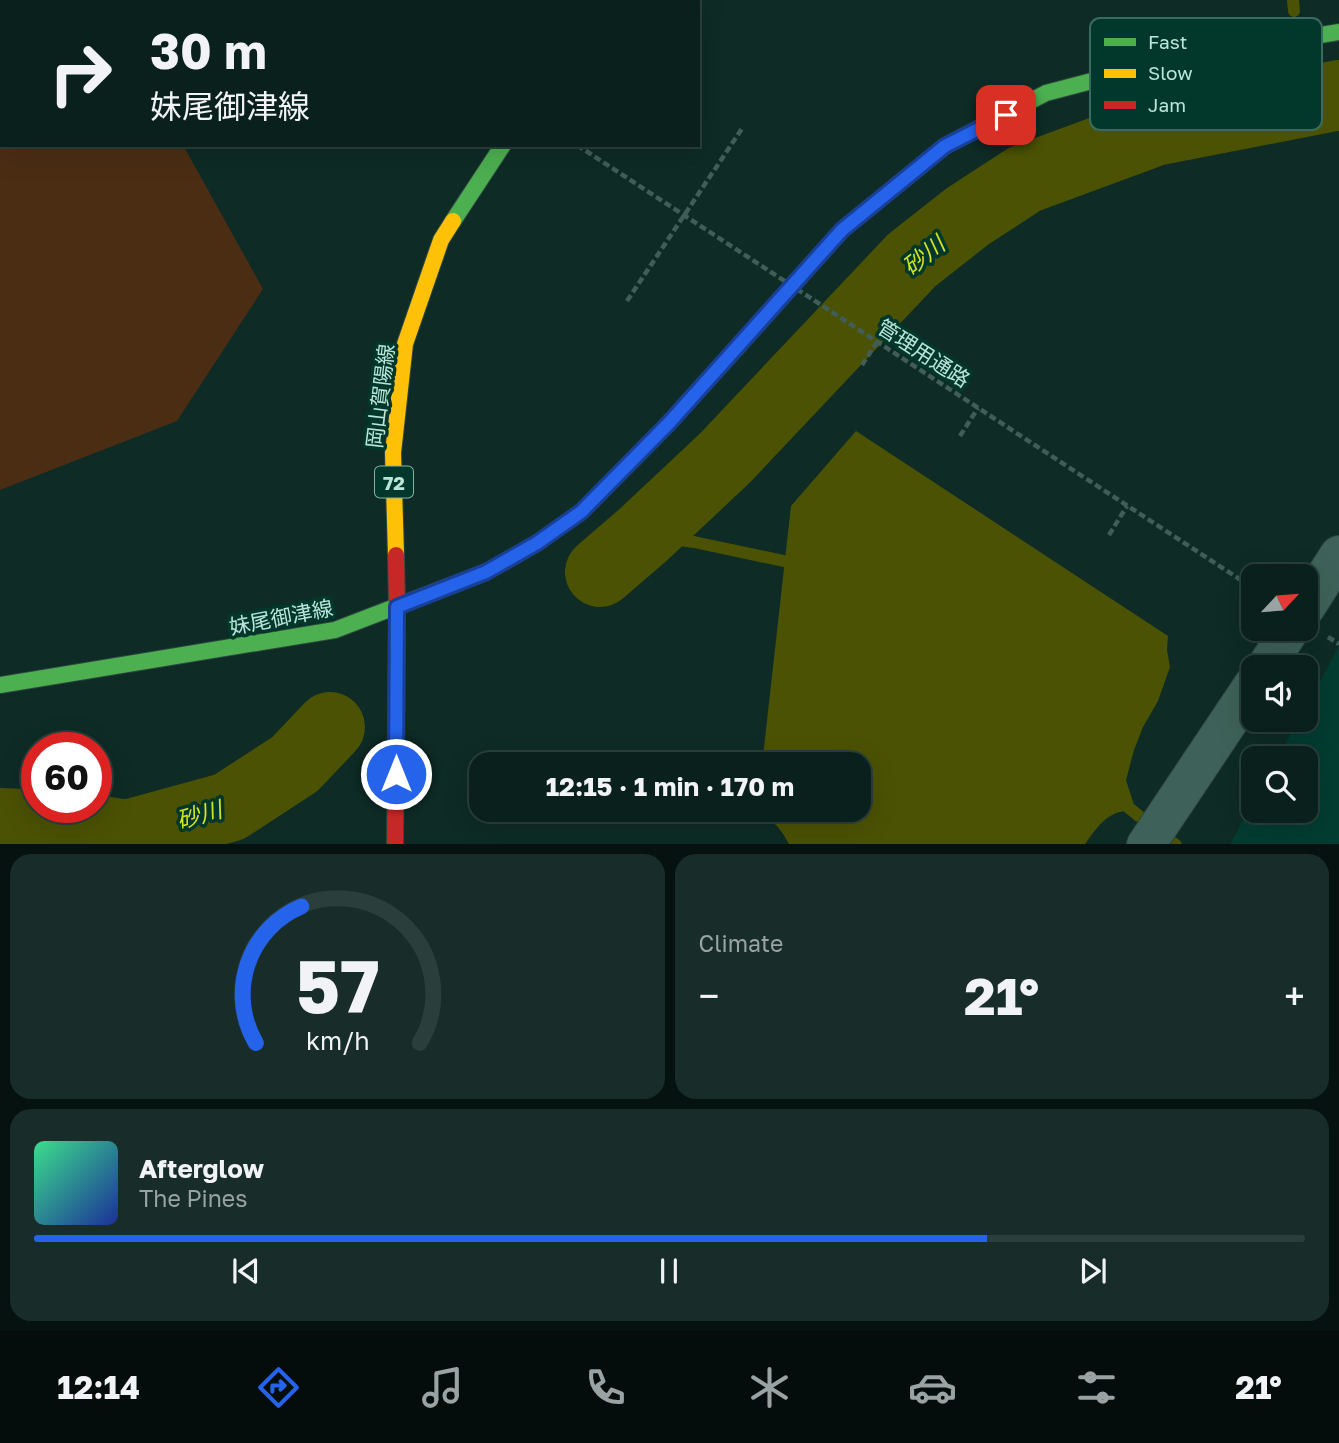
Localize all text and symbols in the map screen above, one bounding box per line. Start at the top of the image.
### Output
legend [1090,18,1322,130]
text: 30 m [150,21,267,80]
icon: right [35,28,126,119]
text: Fast [1148,30,1187,53]
text: Slow [1148,61,1193,84]
pin [976,85,1036,145]
text: 妹尾御津線 [150,87,310,125]
text: Jam [1148,93,1186,116]
icon: arrive [987,96,1025,134]
water label: 砂川 [896,228,952,280]
street label: 管理用通路 [873,314,975,392]
street label: 岡山賀陽線 [361,342,399,450]
road number: 72 [375,467,413,498]
north arrow [1241,564,1318,640]
map controls [1241,564,1318,823]
street label: 妹尾御津線 [227,594,335,640]
button: sound [1241,655,1318,732]
speed limit sign: 60 [21,732,112,823]
position arrow [359,737,433,811]
button: search [1241,746,1318,823]
text: 12:15 · 1 min · 170 m [546,771,794,802]
water label: 砂川 [173,793,228,834]
text: Climate [699,929,783,957]
text: 57 [295,942,379,1029]
text: 21° [964,964,1039,1026]
text: − [699,973,719,1018]
text: + [1284,973,1305,1018]
text: km/h [305,1024,369,1055]
text: Afterglow [139,1153,264,1184]
text: The Pines [139,1184,247,1212]
icon: previous [227,1252,265,1290]
icon: pause [650,1252,688,1290]
icon: next [1074,1252,1112,1290]
icon: directions [254,1363,303,1412]
icon: music [418,1363,467,1412]
icon: phone [581,1363,630,1412]
icon: climate [745,1363,794,1412]
icon: car [908,1363,957,1412]
icon: filters [1072,1363,1121,1412]
text: 12:14 [57,1368,140,1406]
text: 21° [1235,1368,1282,1406]

